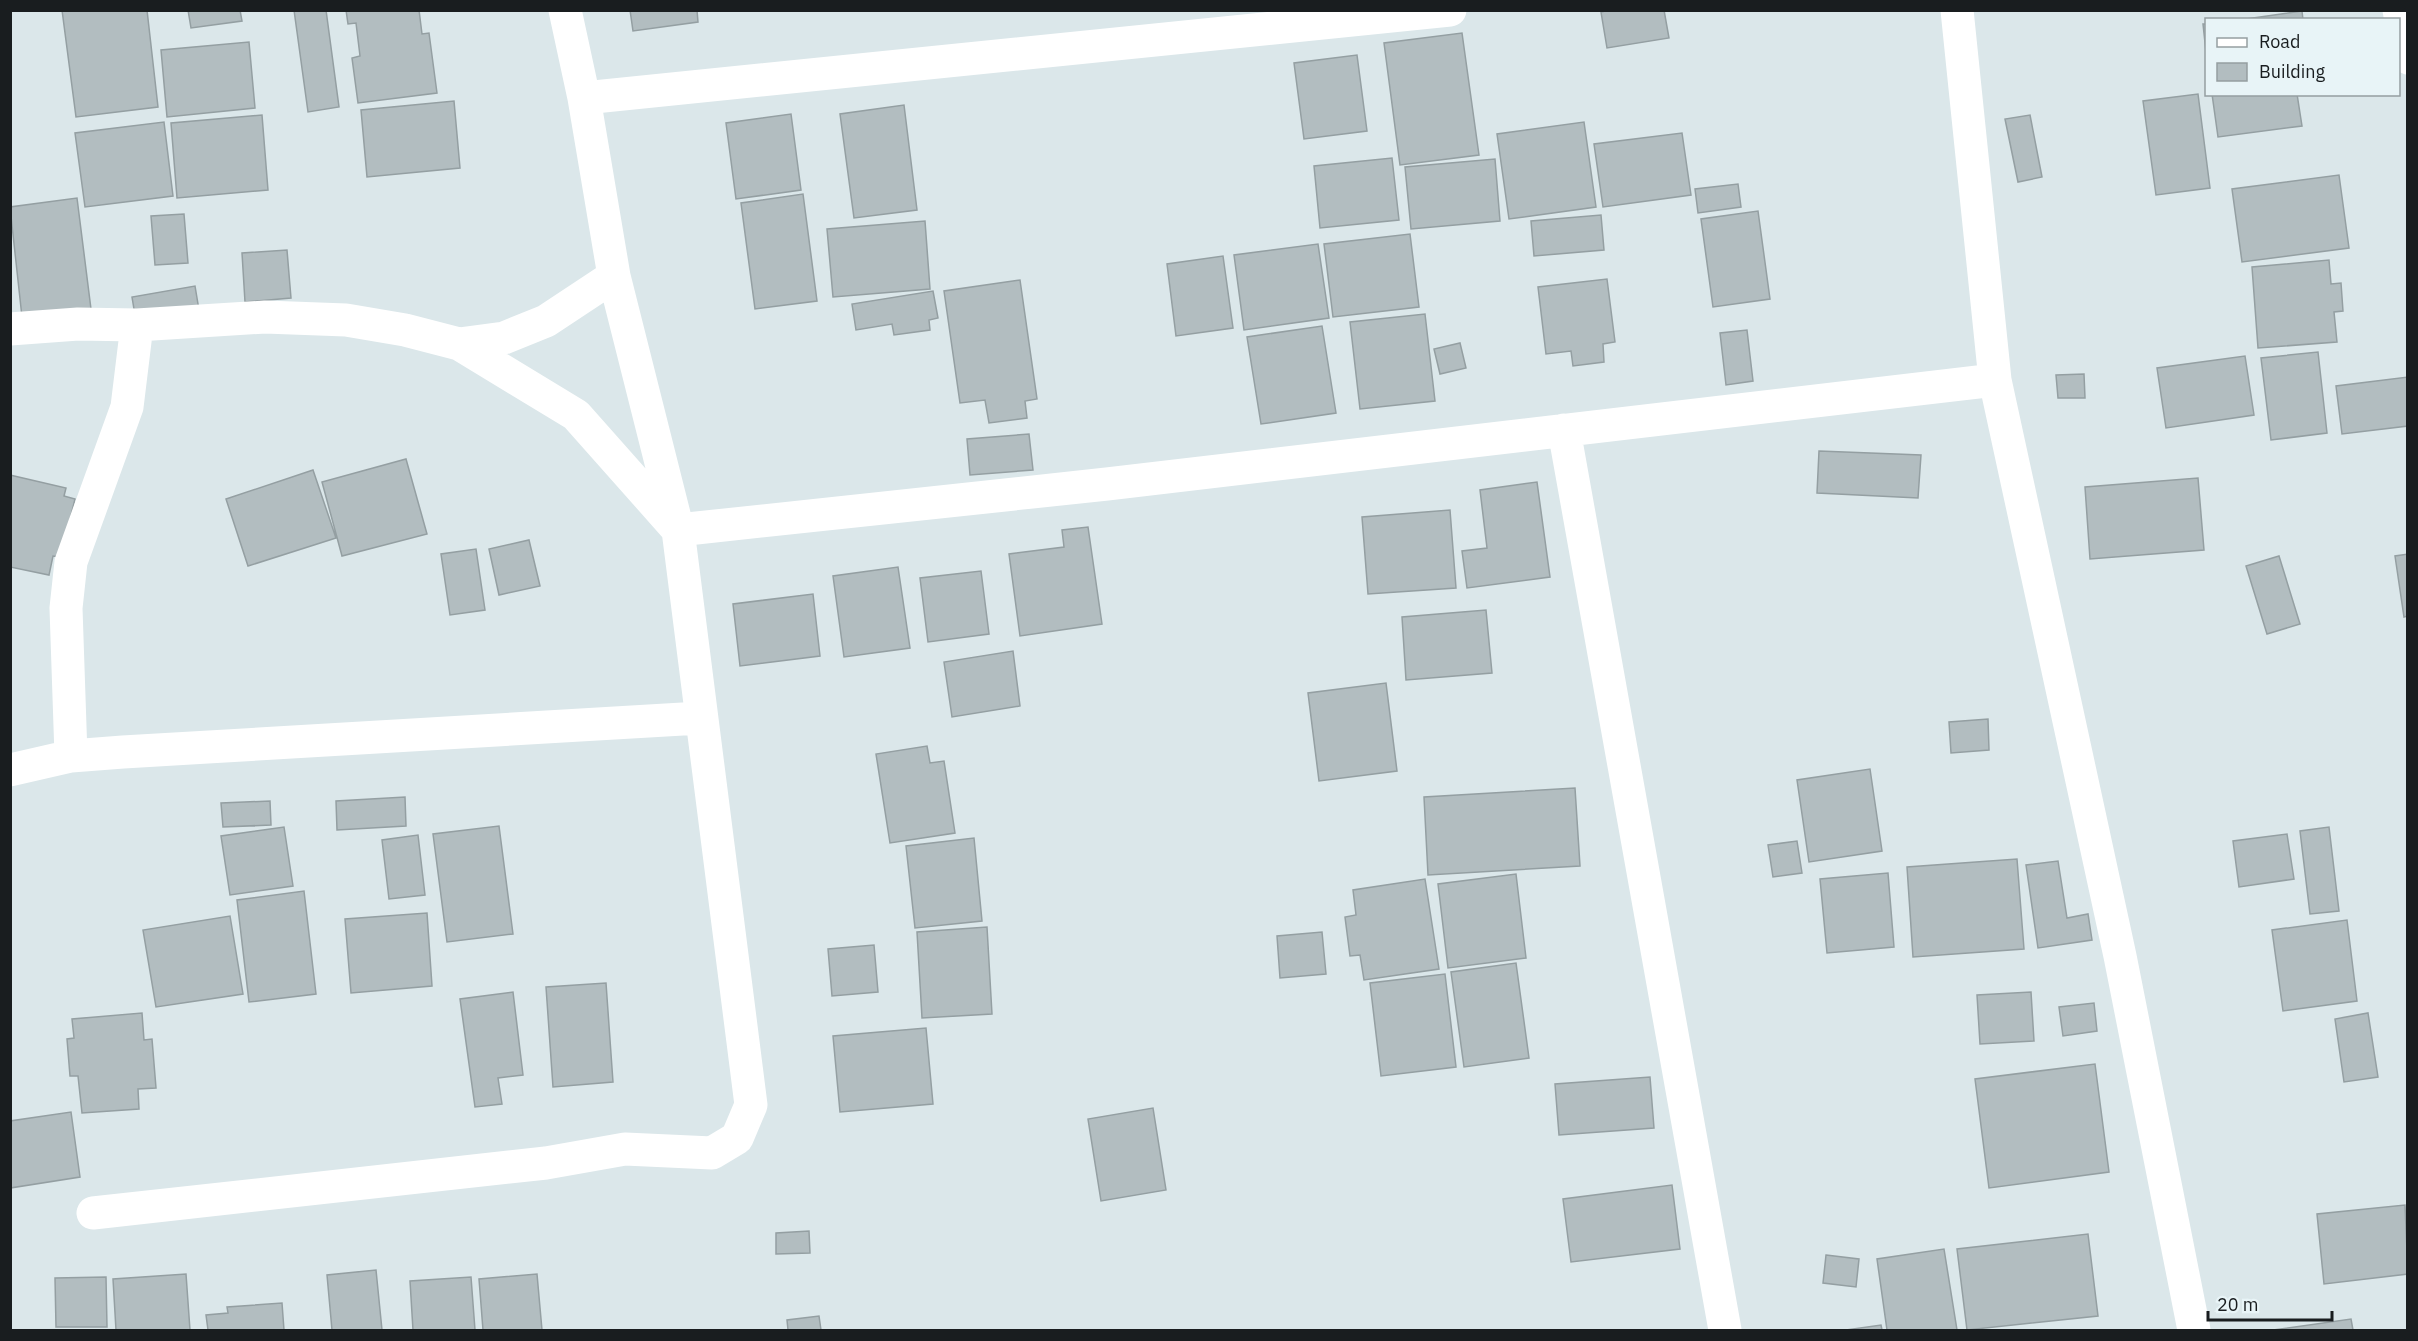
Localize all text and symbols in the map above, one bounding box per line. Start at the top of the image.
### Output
legend [2205,18,2400,96]
text: Road [2259,30,2300,53]
text: Building [2259,60,2326,83]
scale bar [2208,1284,2332,1322]
text: 20 m [2217,1293,2259,1316]

